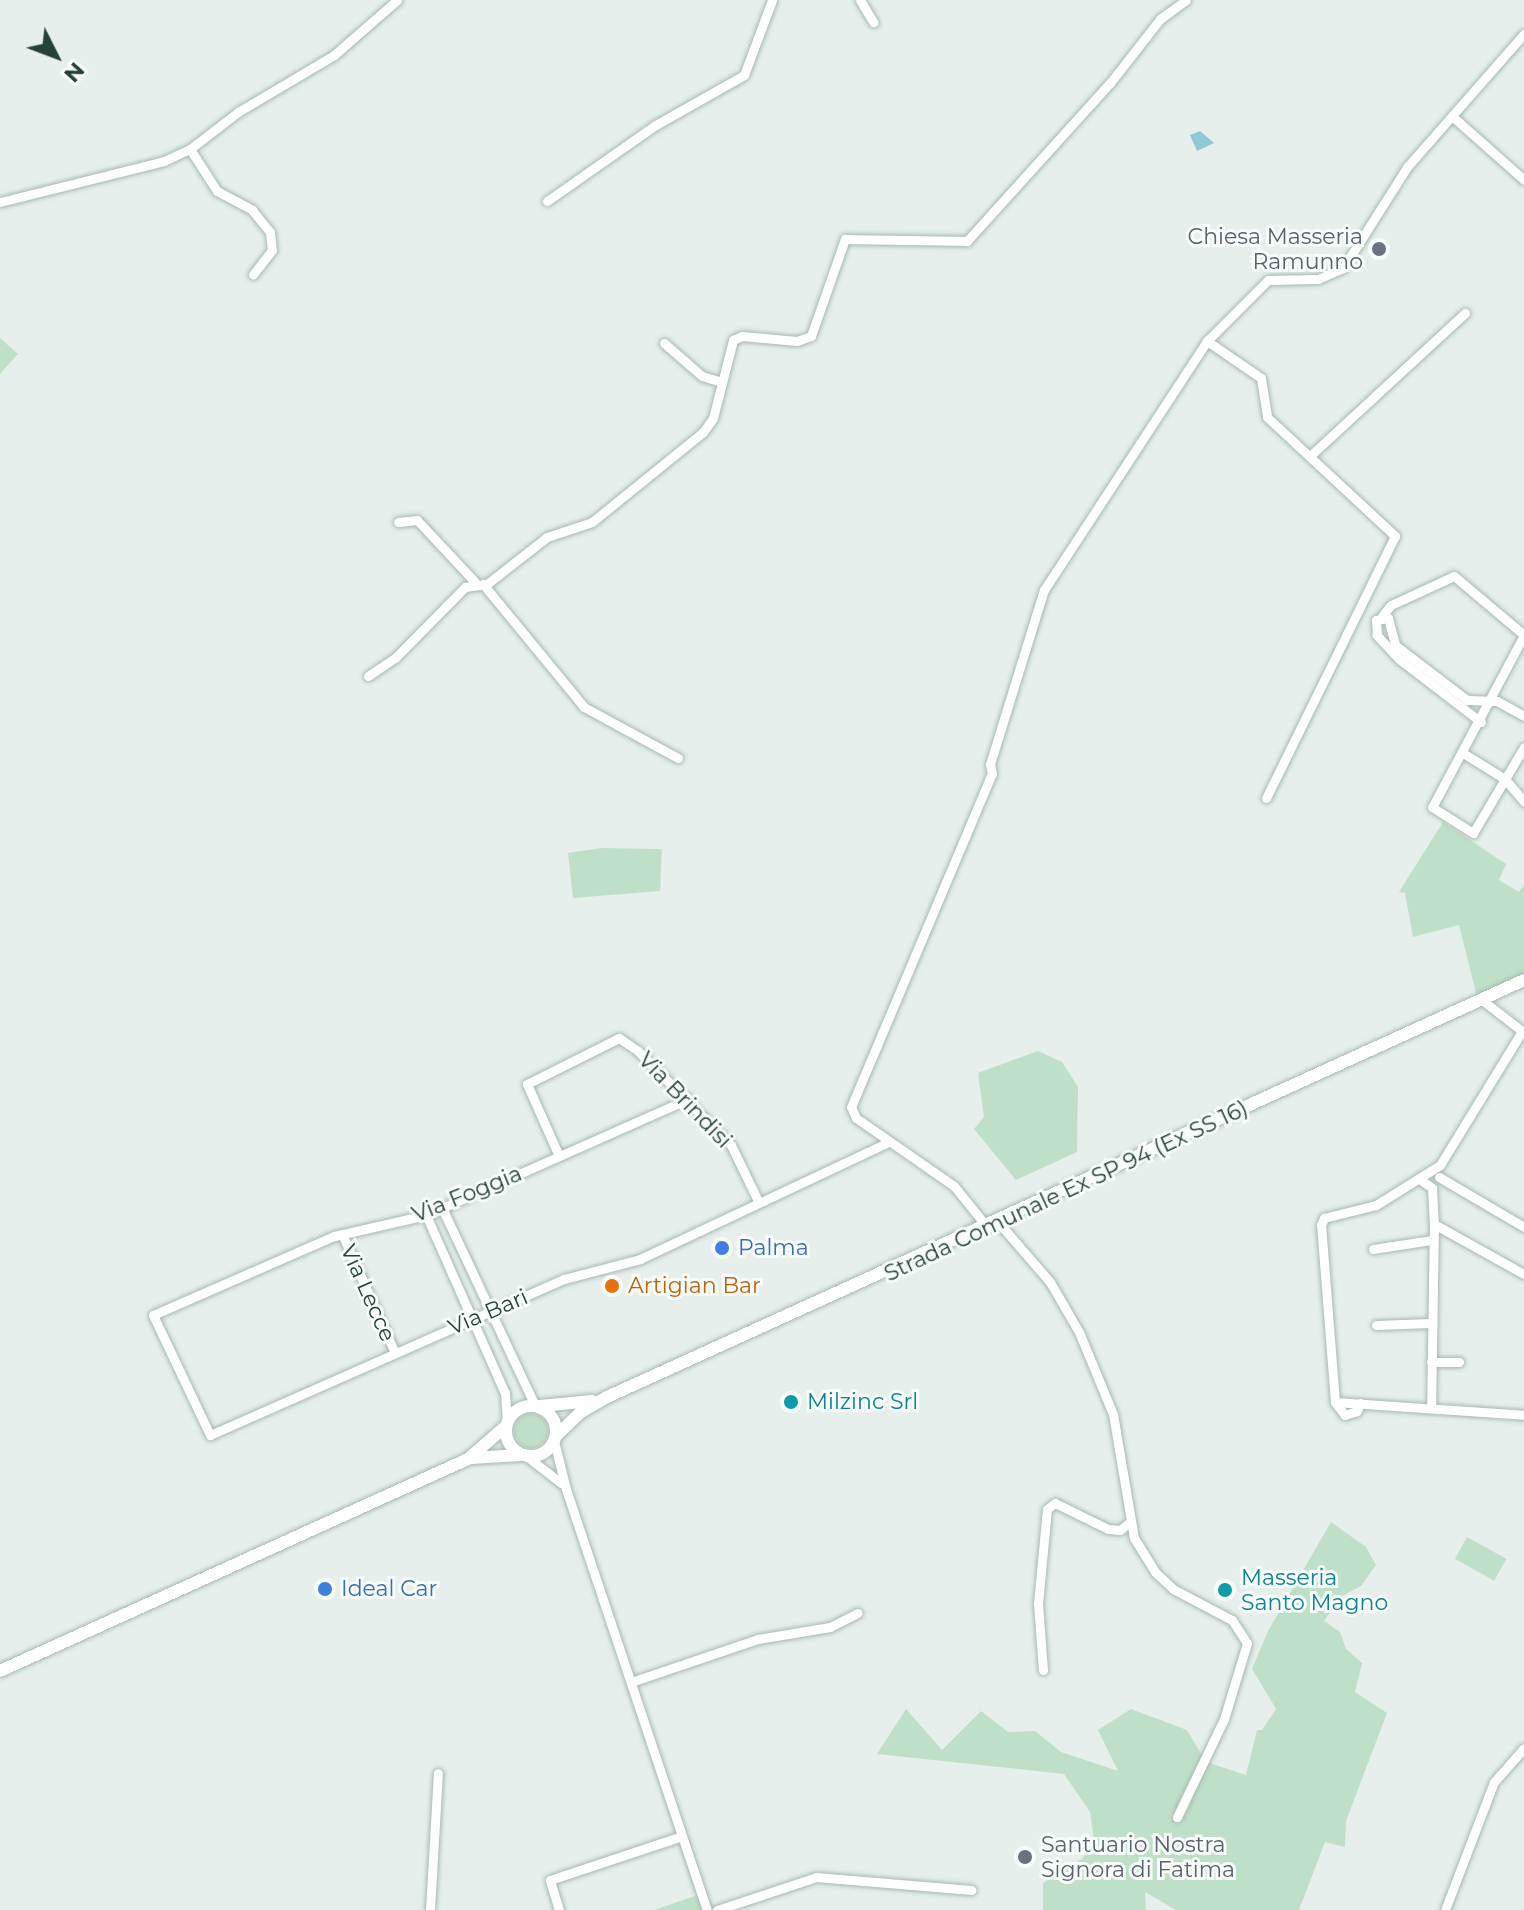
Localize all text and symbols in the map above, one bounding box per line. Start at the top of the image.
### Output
north arrow [16,16,96,96]
text: N [58,57,90,88]
place label: Chiesa Masseria Ramunno [1188,223,1363,274]
marker: Chiesa Masseria Ramunno [1370,240,1388,258]
street label: Via Brindisi [633,1047,737,1153]
street label: Strada Comunale Ex SP 94 (Ex SS 16) [880,1095,1252,1287]
street label: Via Foggia [408,1160,526,1228]
place label: Palma [738,1235,809,1261]
marker: Palma [713,1239,731,1257]
street label: Via Lecce [335,1240,401,1346]
place label: Artigian Bar [628,1273,761,1299]
marker: Artigian Bar [603,1277,621,1295]
street label: Via Bari [444,1283,532,1341]
place label: Milzinc Srl [807,1389,918,1415]
marker: Milzinc Srl [782,1393,800,1411]
place label: Masseria Santo Magno [1241,1564,1388,1616]
place label: Ideal Car [341,1576,437,1602]
marker: Ideal Car [316,1580,334,1598]
marker: Masseria Santo Magno [1216,1581,1234,1599]
place label: Santuario Nostra Signora di Fatima [1041,1831,1235,1882]
marker: Santuario Nostra Signora di Fatima [1016,1848,1034,1866]

